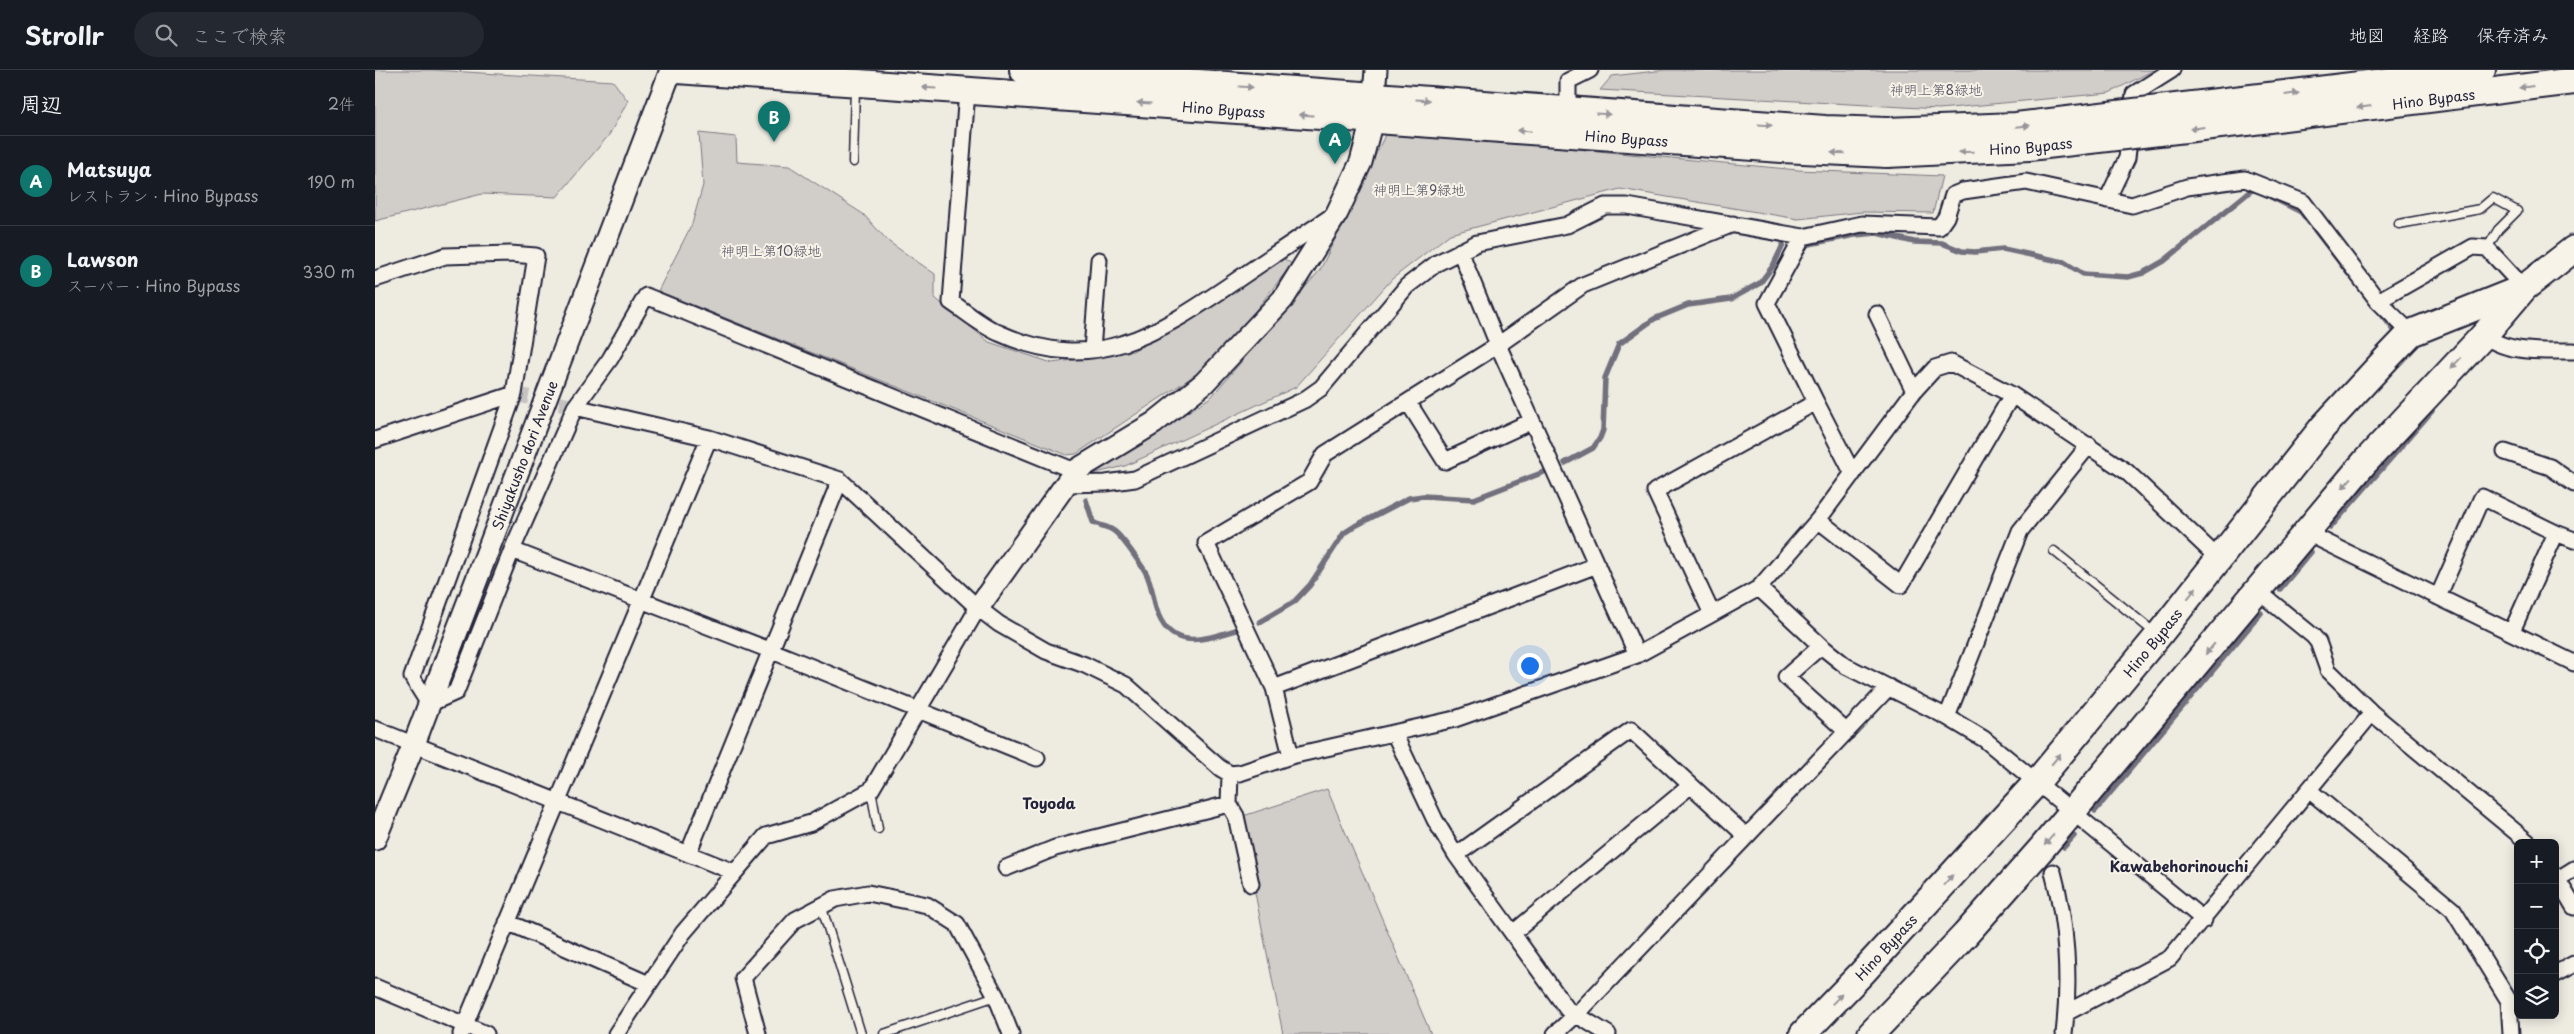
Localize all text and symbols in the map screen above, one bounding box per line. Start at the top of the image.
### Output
search box [134,12,484,57]
text: Strollr [25,17,104,53]
icon: search [152,21,180,49]
text: ここで検索 [192,21,287,49]
text: 地図 [2349,21,2385,48]
text: 経路 [2413,21,2449,48]
text: 保存済み [2477,21,2549,48]
park label: 神明上第8緑地 [1890,79,1982,100]
one-way arrow [1238,83,1254,91]
street label: Hino Bypass [2391,83,2477,114]
one-way arrow [2517,83,2533,91]
one-way arrow [921,84,937,92]
text: 周辺 [20,87,62,119]
one-way arrow [2284,90,2300,98]
text: 2件 [328,91,355,115]
street label: Hino Bypass [1181,96,1266,123]
one-way arrow [1416,96,1432,104]
one-way arrow [1135,99,1151,107]
pin: B [758,101,790,142]
one-way arrow [2356,103,2372,111]
one-way arrow [1595,110,1611,118]
one-way arrow [1297,111,1313,119]
one-way arrow [1757,121,1773,129]
one-way arrow [2015,121,2031,129]
pin: A [1319,123,1351,164]
street label: Hino Bypass [1584,124,1669,151]
one-way arrow [2189,124,2205,132]
one-way arrow [1516,126,1532,134]
street label: Hino Bypass [1989,132,2074,159]
one-way arrow [1830,148,1846,156]
one-way arrow [1958,148,1974,156]
text: Matsuya [67,155,152,183]
text: A [30,169,42,193]
text: 190 m [307,169,355,193]
park label: 神明上第9緑地 [1373,179,1465,200]
text: レストラン · Hino Bypass [67,183,258,207]
park label: 神明上第10緑地 [721,240,821,261]
text: Lawson [67,245,139,273]
text: B [31,259,41,283]
text: 330 m [302,259,355,283]
text: スーパー · Hino Bypass [67,273,240,297]
one-way arrow [2450,357,2462,369]
street label: Shiyakusho dori Avenue [486,377,562,533]
one-way arrow [2341,477,2353,489]
one-way arrow [2187,586,2198,599]
street label: Hino Bypass [2118,603,2187,681]
one-way arrow [2205,643,2216,656]
your location [1517,653,1543,679]
one-way arrow [2050,753,2061,765]
district label: Toyoda [1022,791,1077,814]
one-way arrow [2043,834,2055,846]
map controls [2514,839,2559,1019]
button: + [2514,839,2559,884]
district label: Kawabehorinouchi [2110,854,2249,877]
one-way arrow [1942,874,1954,886]
button: − [2514,884,2559,929]
street label: Hino Bypass [1850,909,1922,985]
button: locate [2514,929,2559,974]
button: layers [2514,974,2559,1019]
one-way arrow [1831,993,1843,1005]

